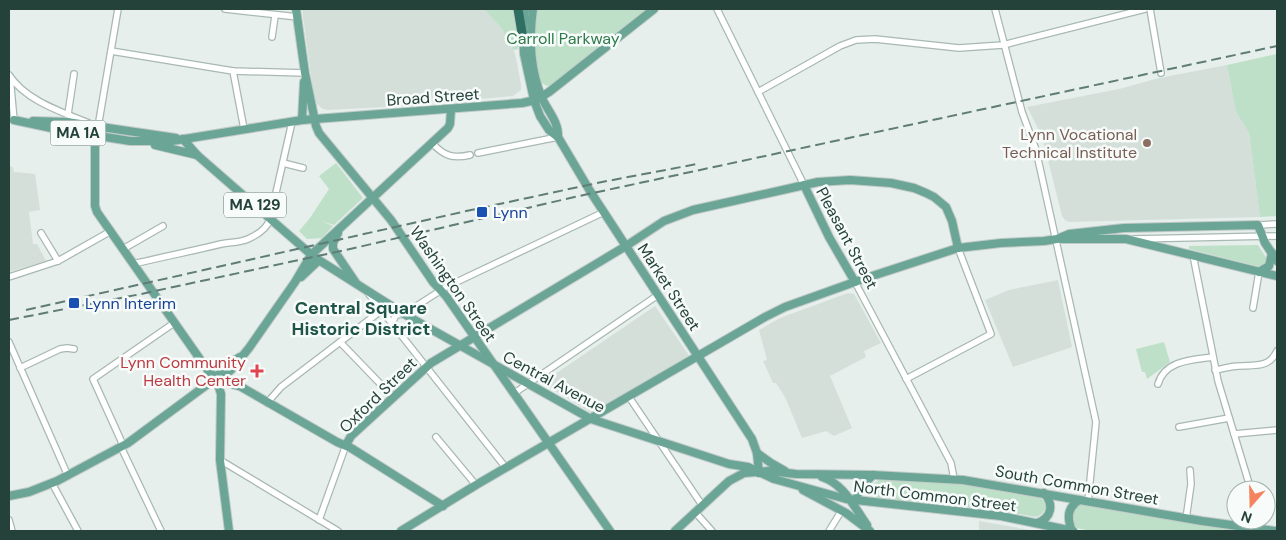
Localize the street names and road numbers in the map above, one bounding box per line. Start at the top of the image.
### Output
street label: Broad Street [386,83,480,111]
road number: MA 1A [50,120,106,146]
street label: Pleasant Street [811,183,883,293]
road number: MA 129 [224,192,286,218]
street label: Washington Street [405,222,501,346]
street label: Market Street [633,239,705,335]
street label: Central Avenue [499,346,609,418]
street label: Oxford Street [335,353,421,437]
street label: South Common Street [994,460,1160,510]
street label: North Common Street [852,476,1018,516]

